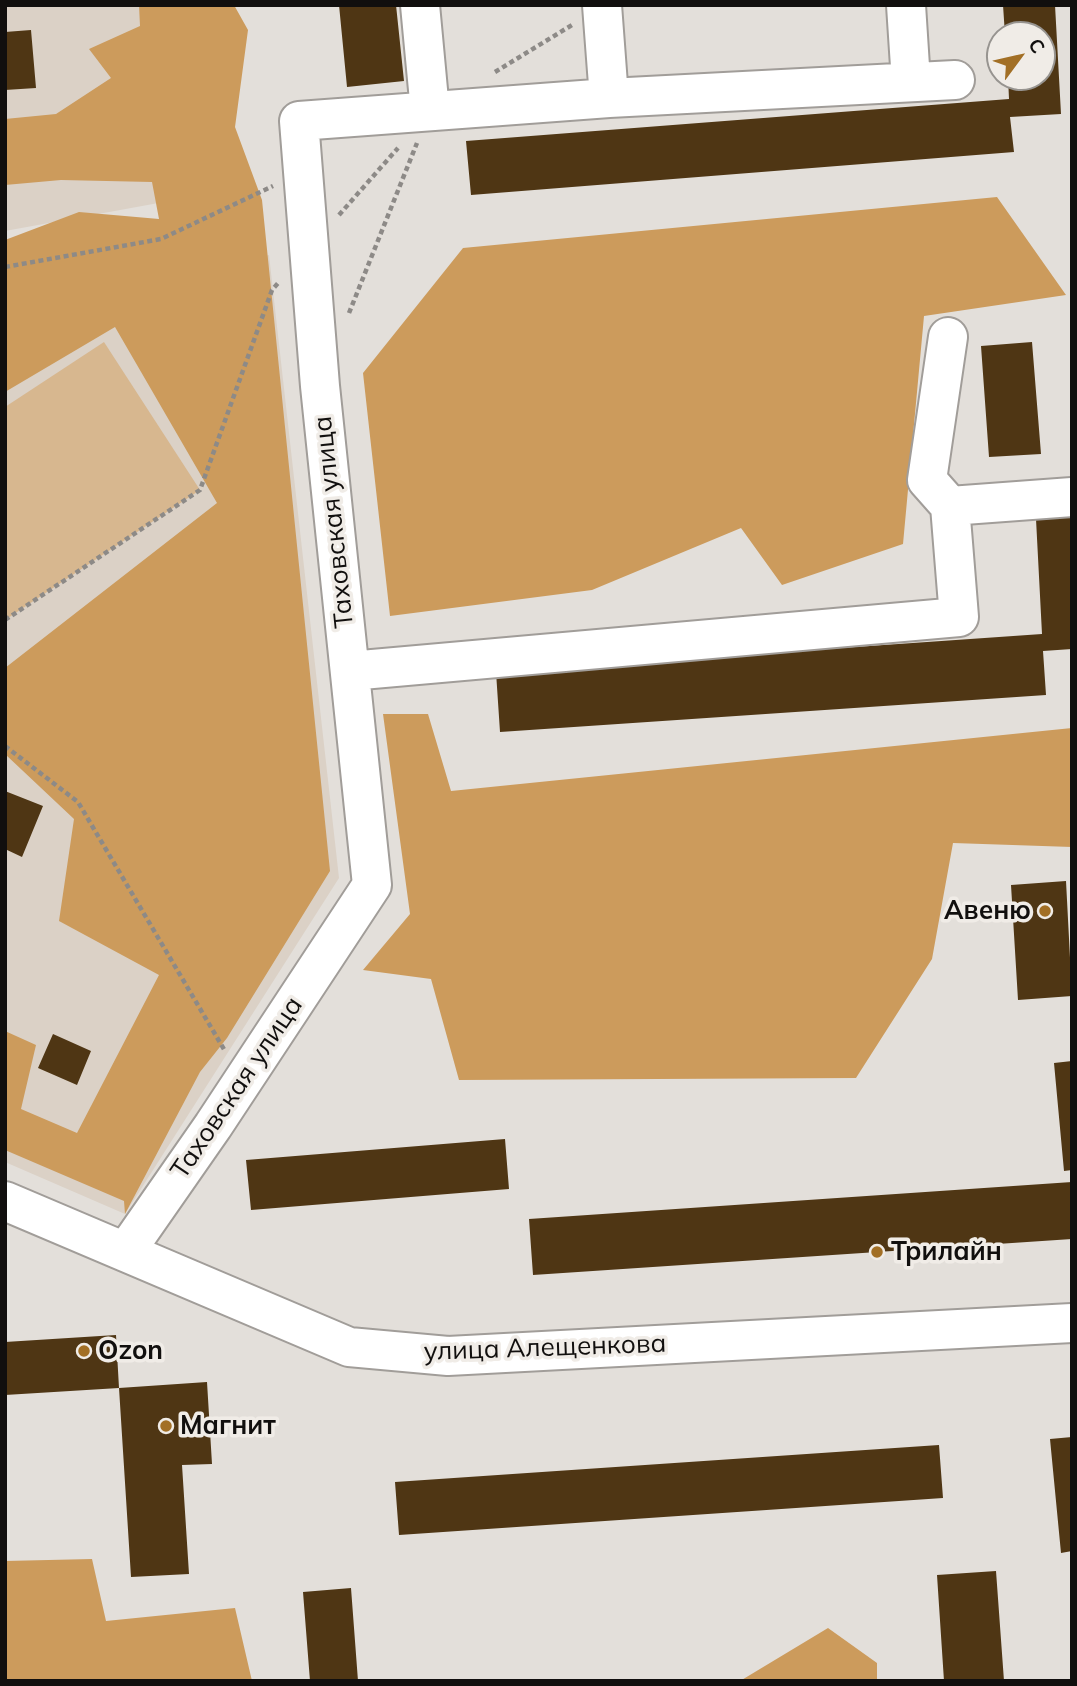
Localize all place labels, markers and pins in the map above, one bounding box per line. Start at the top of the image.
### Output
place label: Авеню [944,895,1031,927]
marker: Авеню [1037,903,1053,919]
place label: Трилайн [891,1236,1002,1268]
marker: Трилайн [869,1244,885,1260]
place label: Ozon [98,1335,163,1367]
marker: Ozon [76,1343,92,1359]
place label: Магнит [180,1410,276,1442]
marker: Магнит [158,1418,174,1434]

